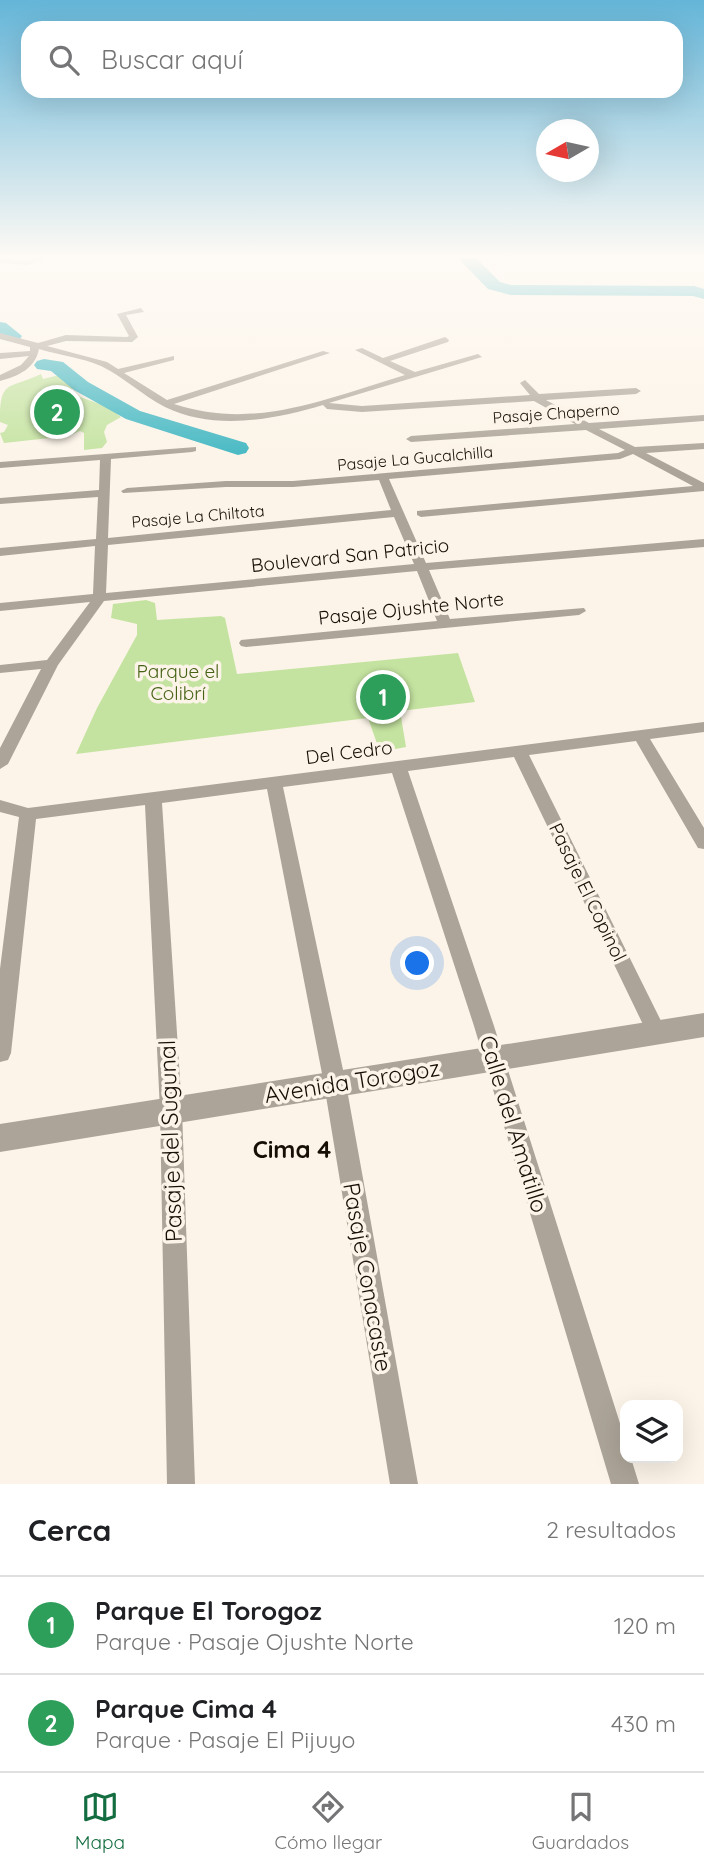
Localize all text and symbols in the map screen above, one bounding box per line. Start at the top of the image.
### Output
search box [21,21,683,98]
icon: search [45,41,83,79]
text: Buscar aquí [101,43,243,76]
north arrow [536,119,599,182]
pin: 2 [34,386,80,438]
street label: Pasaje Chaperno [492,399,620,427]
street label: Pasaje La Gucalchilla [336,441,494,475]
street label: Pasaje La Chiltota [131,500,265,532]
street label: Boulevard San Patricio [250,533,450,577]
street label: Pasaje Ojushte Norte [317,586,505,630]
park label: Parque el Colibrí [137,659,220,705]
pin: 1 [360,671,406,723]
street label: Del Cedro [304,735,394,769]
street label: Pasaje El Copinol [544,819,632,965]
your location [400,946,434,980]
street label: Calle del Amatillo [473,1032,555,1216]
street label: Pasaje del Sugunal [152,1040,188,1242]
street label: Avenida Torogoz [262,1053,442,1109]
district label: Cima 4 [253,1134,331,1164]
street label: Pasaje Conacaste [337,1180,399,1374]
map controls [620,1400,683,1463]
button: layers [620,1400,683,1463]
text: Cerca [28,1511,111,1549]
text: 2 resultados [546,1515,676,1544]
text: Parque El Torogoz [95,1594,322,1627]
text: 1 [47,1611,55,1640]
text: 120 m [614,1611,676,1640]
text: Parque · Pasaje Ojushte Norte [95,1627,414,1656]
text: Parque Cima 4 [95,1692,277,1725]
text: 2 [44,1709,58,1738]
text: 430 m [611,1709,676,1738]
text: Parque · Pasaje El Pijuyo [95,1725,355,1754]
tab: Mapa [75,1788,125,1854]
tab: Cómo llegar [275,1788,382,1854]
tab: Guardados [532,1788,629,1854]

